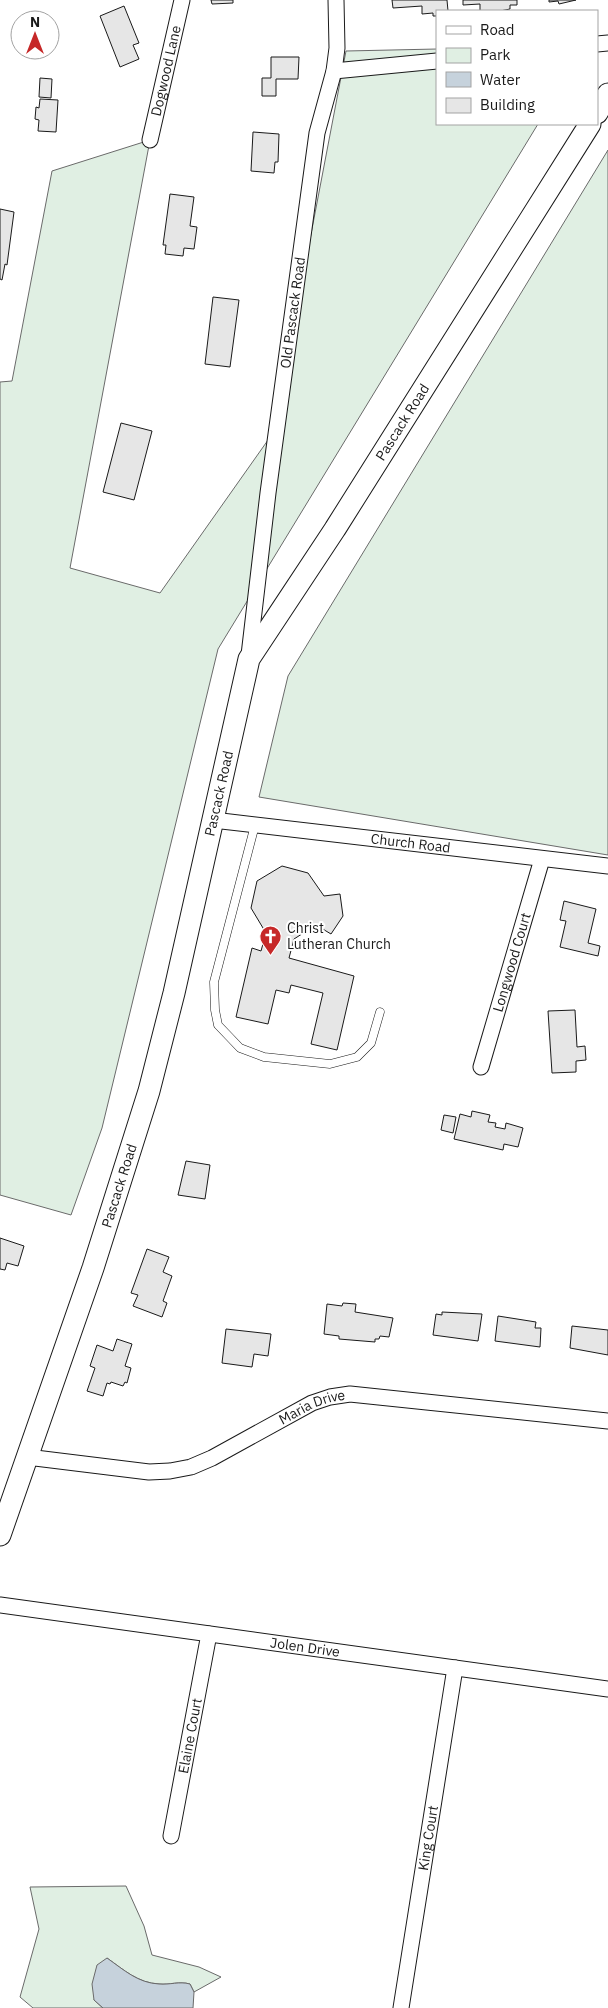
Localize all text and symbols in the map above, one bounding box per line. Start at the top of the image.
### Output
north arrow [10,10,60,60]
legend [436,10,598,125]
text: N [30,13,40,31]
text: Road [480,20,515,39]
street label: Dogwood Lane [147,23,185,118]
text: Park [480,45,510,64]
text: Water [480,70,521,89]
text: Building [480,95,535,114]
street label: Old Pascack Road [276,256,309,370]
street label: Pascack Road [371,380,433,464]
street label: Pascack Road [200,749,237,838]
street label: Church Road [370,829,452,857]
street label: Longwood Court [489,911,535,1014]
place label: Christ Lutheran Church [287,919,391,953]
church icon: Christ Lutheran Church [259,924,283,955]
street label: Pascack Road [97,1141,141,1230]
street label: Maria Drive [276,1386,347,1429]
street label: Jolen Drive [269,1633,341,1661]
street label: Elaine Court [174,1696,206,1775]
street label: King Court [414,1804,442,1872]

